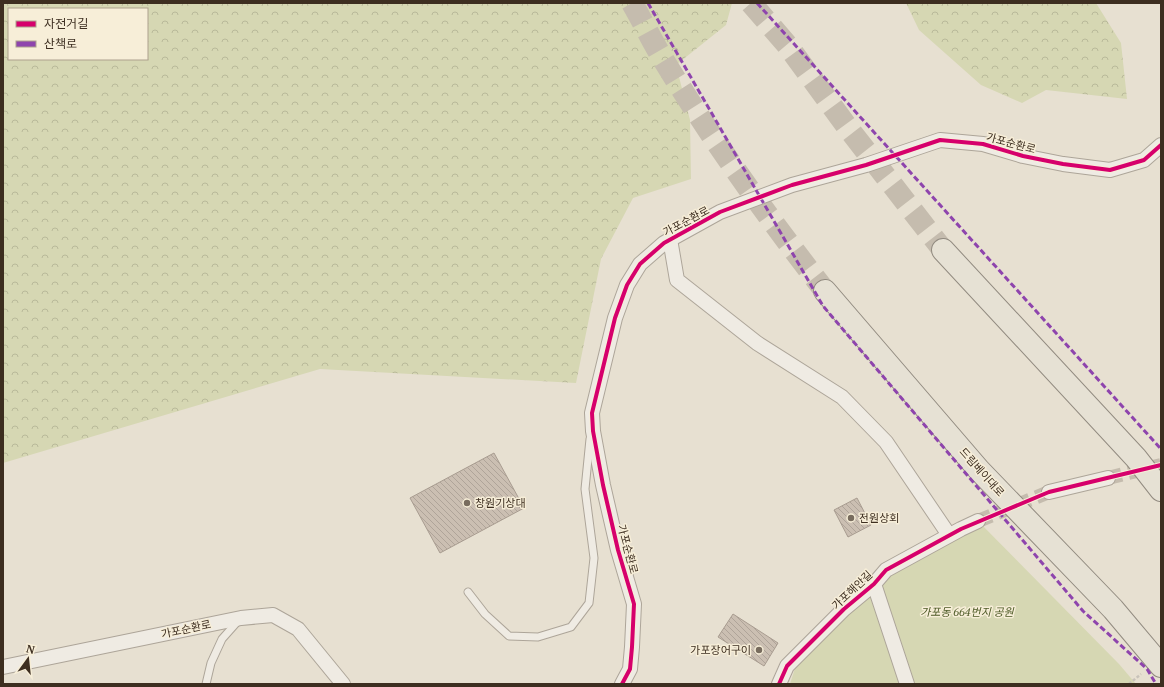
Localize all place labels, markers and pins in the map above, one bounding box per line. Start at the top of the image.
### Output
place label: 창원기상대 [475,496,526,510]
marker: 창원기상대 [462,498,472,508]
place label: 전원상회 [859,511,899,525]
marker: 전원상회 [846,513,856,523]
place label: 가포장어구이 [690,643,751,657]
marker: 가포장어구이 [754,645,764,655]

